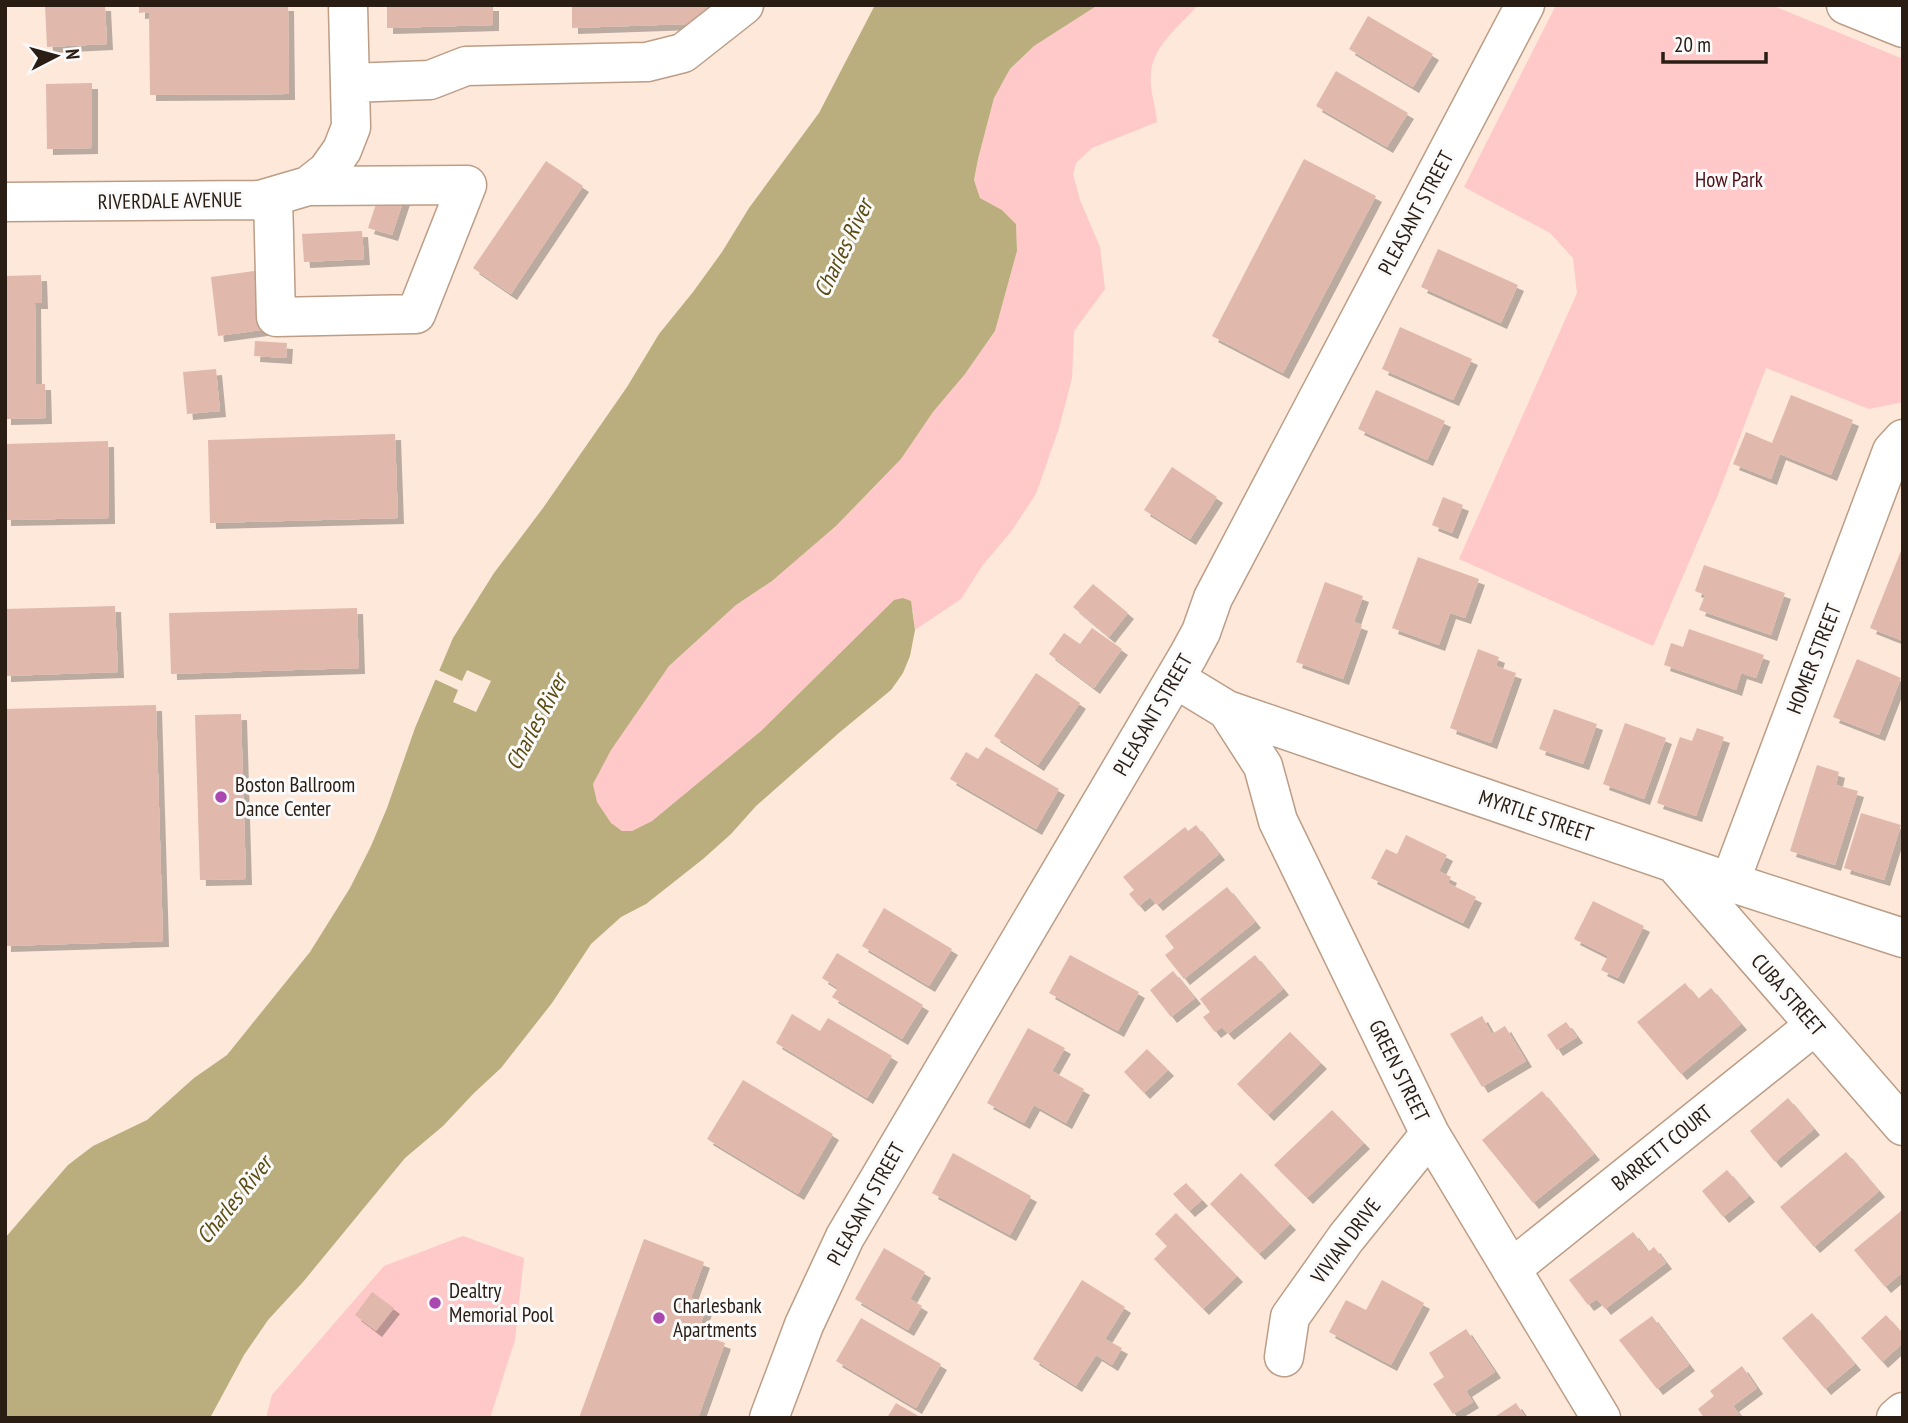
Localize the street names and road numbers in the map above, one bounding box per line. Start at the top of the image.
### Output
street label: PLEASANT STREET [1372,146,1460,279]
street label: RIVERDALE AVENUE [97,186,243,215]
street label: HOMER STREET [1780,599,1847,718]
street label: PLEASANT STREET [1107,648,1199,781]
street label: MYRTLE STREET [1475,783,1598,848]
street label: CUBA STREET [1745,948,1832,1042]
street label: GREEN STREET [1363,1015,1436,1127]
street label: BARRETT COURT [1606,1098,1718,1197]
street label: PLEASANT STREET [821,1137,911,1270]
street label: VIVIAN DRIVE [1304,1193,1386,1289]

